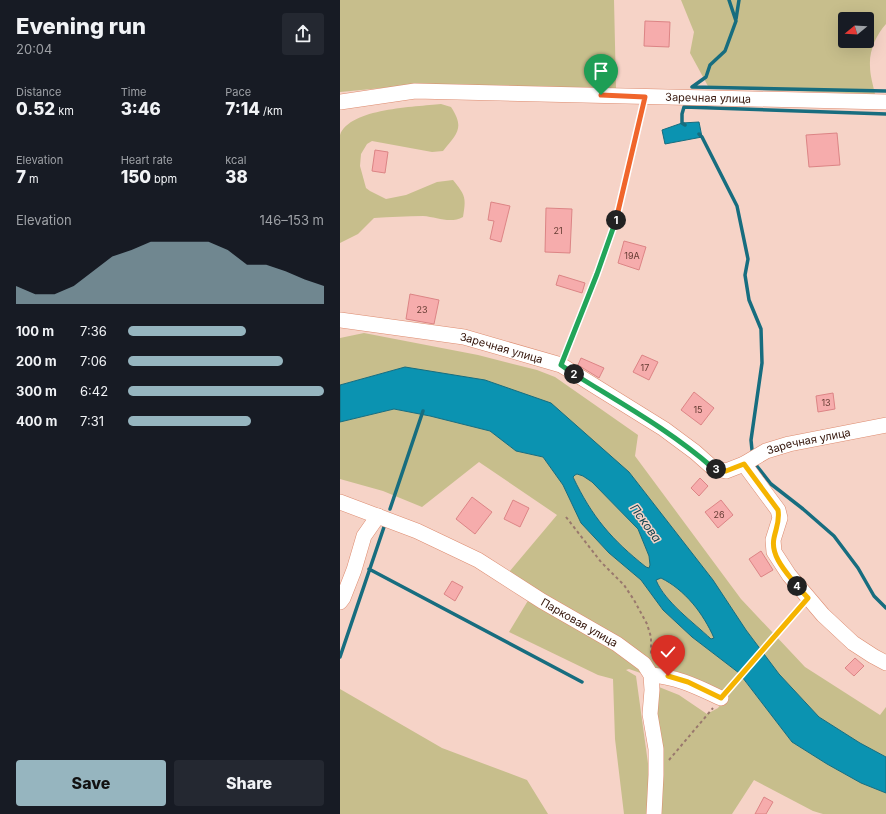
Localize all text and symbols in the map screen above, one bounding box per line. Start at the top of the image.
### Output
north arrow [838,12,874,48]
map controls [838,12,874,48]
text: Evening run [16,13,146,39]
button: share [282,13,324,55]
text: 20:04 [16,41,52,57]
pin [584,54,618,95]
icon: arrive [590,60,612,82]
text: Distance [16,85,61,99]
text: Time [121,85,146,99]
text: Pace [225,85,251,99]
street label: Заречная улица [665,90,751,106]
text: 0.52 [16,99,55,119]
text: 3:46 [121,99,161,119]
text: 7:14 [225,99,260,119]
text: km [55,104,74,118]
text: /km [260,104,283,118]
text: Elevation [16,153,63,167]
text: Heart rate [121,153,173,167]
text: kcal [225,153,246,167]
text: 7 [16,167,26,187]
text: 150 [121,167,151,187]
text: 38 [225,167,248,187]
text: m [26,172,39,186]
text: bpm [151,172,177,186]
pin: 1 [606,210,626,230]
text: Elevation [16,212,72,228]
text: 146–153 m [259,212,324,228]
text: 1 [614,213,618,227]
house number: 21 [553,225,563,236]
house number: 19А [624,250,640,261]
house number: 23 [416,304,428,315]
text: 100 m [16,323,54,339]
text: 7:36 [80,323,107,339]
street label: Заречная улица [459,330,544,366]
text: 200 m [16,353,57,369]
text: 7:06 [80,353,107,369]
house number: 17 [641,362,649,373]
pin: 2 [564,364,584,384]
text: 2 [571,367,577,381]
text: 300 m [16,383,57,399]
text: 6:42 [80,383,108,399]
house number: 13 [821,397,831,408]
house number: 15 [693,404,703,415]
text: 400 m [16,413,57,429]
text: 7:31 [80,413,104,429]
street label: Заречная улица [765,425,852,457]
pin: 3 [706,459,726,479]
text: 3 [712,462,720,476]
water label: Пскова [627,501,665,545]
house number: 26 [713,509,725,520]
pin: 4 [787,576,807,596]
text: 4 [793,579,801,593]
street label: Парковая улица [539,595,620,650]
pin [651,635,685,676]
icon: check [657,641,679,663]
button: Save [16,760,166,806]
button: Share [174,760,324,806]

